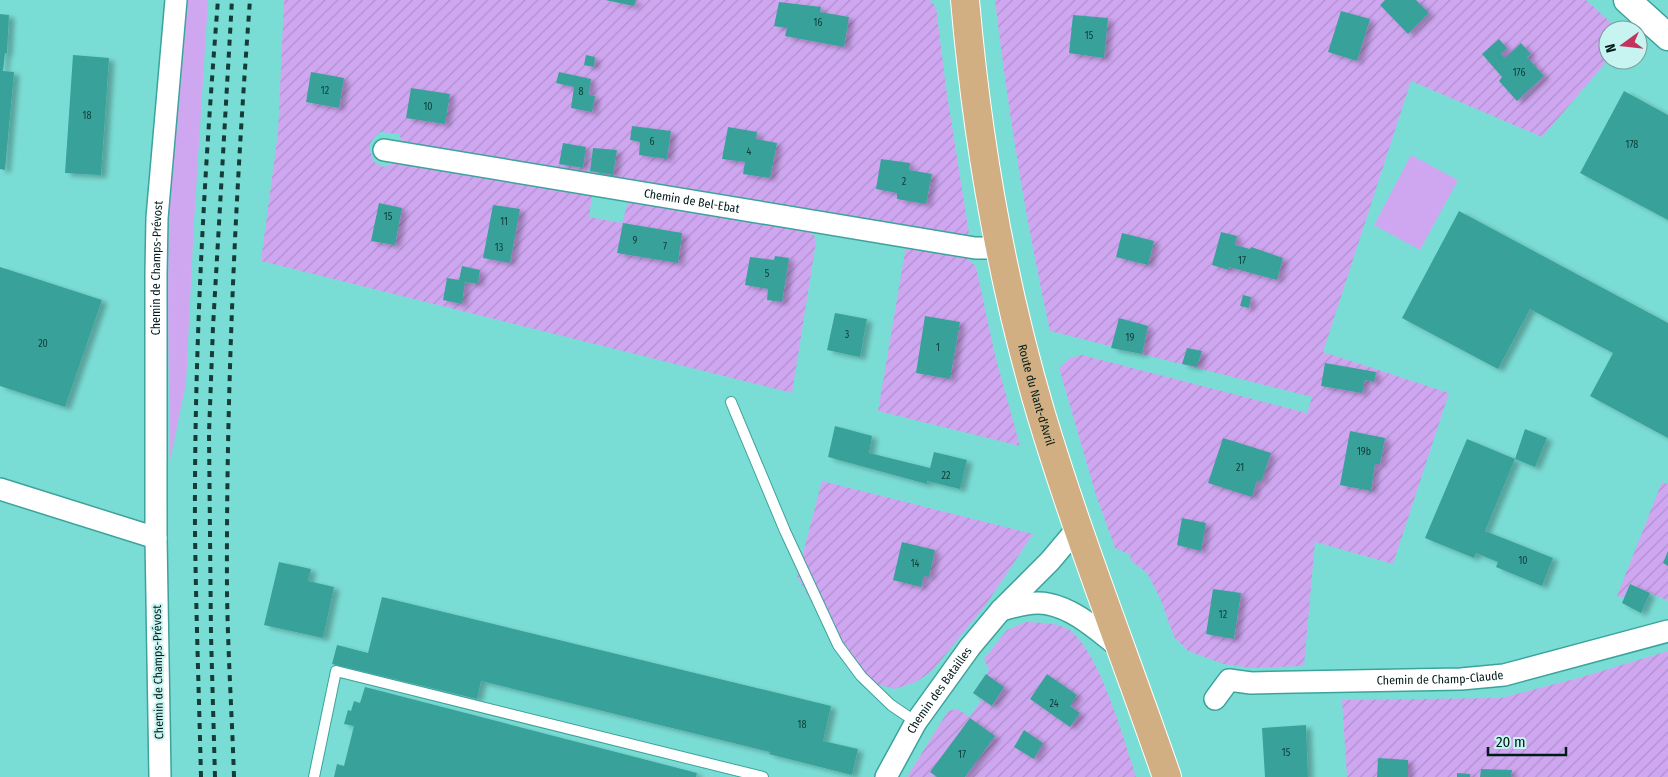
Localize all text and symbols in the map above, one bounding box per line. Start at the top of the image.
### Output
house number: 16 [814,17,822,29]
north arrow [1598,20,1648,70]
house number: 15 [1085,30,1094,42]
text: N [1602,42,1620,54]
house number: 176 [1513,67,1525,79]
house number: 12 [321,85,330,97]
house number: 8 [579,86,584,98]
house number: 10 [423,101,433,113]
house number: 18 [83,110,91,122]
house number: 6 [650,136,655,148]
house number: 178 [1626,139,1638,151]
house number: 4 [747,146,752,158]
house number: 2 [902,176,907,188]
street label: Chemin de Bel-Ebat [643,186,741,216]
street label: Chemin de Champs-Prévost [149,200,165,335]
house number: 15 [384,211,393,223]
house number: 11 [500,216,508,228]
house number: 9 [633,235,638,247]
house number: 7 [663,241,667,253]
house number: 13 [495,242,504,254]
house number: 17 [1238,255,1246,267]
house number: 5 [765,268,770,280]
house number: 3 [845,329,850,341]
house number: 19 [1126,332,1135,344]
house number: 20 [38,338,48,350]
house number: 1 [936,342,940,354]
street label: Route du Nant-d'Avril [1015,343,1057,448]
house number: 19b [1357,446,1371,458]
house number: 21 [1236,462,1244,474]
house number: 22 [942,470,951,482]
house number: 10 [1518,555,1528,567]
house number: 14 [911,558,920,570]
street label: Chemin de Champs-Prévost [150,605,166,739]
house number: 12 [1219,609,1228,621]
street label: Chemin des Batailles [904,644,975,736]
street label: Chemin de Champ-Claude [1377,668,1504,688]
house number: 24 [1049,698,1059,710]
house number: 18 [798,719,806,731]
scale bar [1488,724,1566,756]
text: 20 m [1496,733,1526,751]
house number: 15 [1282,747,1291,759]
house number: 17 [958,749,966,761]

